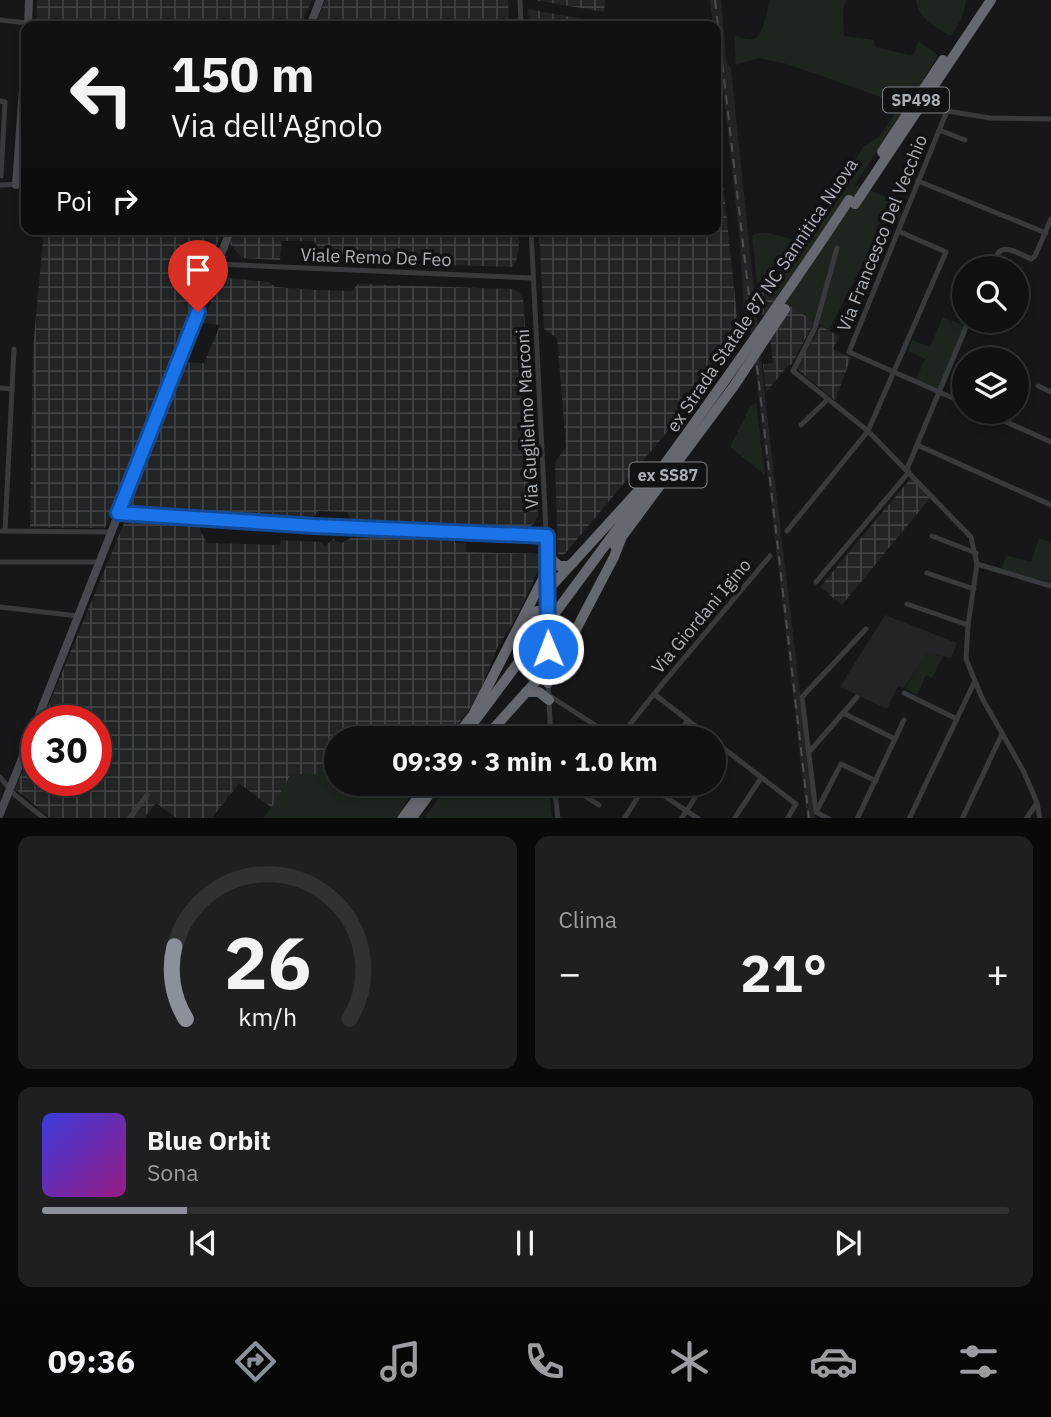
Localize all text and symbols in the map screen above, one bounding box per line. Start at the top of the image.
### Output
text: 150 m [171,42,315,105]
icon: left [56,49,147,140]
road number: SP498 [883,88,949,113]
text: Via dell'Agnolo [171,104,383,146]
street label: Via Francesco Del Vecchio [832,131,932,335]
street label: ex Strada Statale 87 NC Sannitica Nuova [661,153,863,436]
icon: right [106,182,144,220]
text: Poi [56,184,92,218]
pin [168,240,228,312]
street label: Viale Remo De Feo [300,243,452,271]
icon: arrive [179,251,217,289]
map controls [952,256,1029,424]
button: search [952,256,1029,333]
street label: Via Guglielmo Marconi [511,328,543,510]
button: layers [952,347,1029,424]
road number: ex SS87 [630,462,706,488]
street label: Via Giordani Igino [646,554,756,678]
position arrow [511,612,585,686]
speed limit sign: 30 [21,705,112,796]
text: 09:39 · 3 min · 1.0 km [392,744,658,778]
text: Clima [559,904,617,934]
text: 26 [224,914,311,1009]
text: 21° [740,939,827,1006]
text: − [559,948,581,997]
text: + [986,948,1009,997]
text: km/h [238,999,297,1032]
text: Blue Orbit [147,1123,271,1157]
text: Sona [147,1157,199,1187]
icon: previous [184,1224,222,1262]
icon: pause [506,1224,544,1262]
icon: next [829,1224,867,1262]
icon: directions [231,1337,280,1386]
icon: music [376,1337,425,1386]
icon: phone [520,1337,569,1386]
icon: climate [665,1337,714,1386]
icon: car [809,1337,858,1386]
icon: filters [954,1337,1003,1386]
text: 09:36 [48,1340,135,1382]

